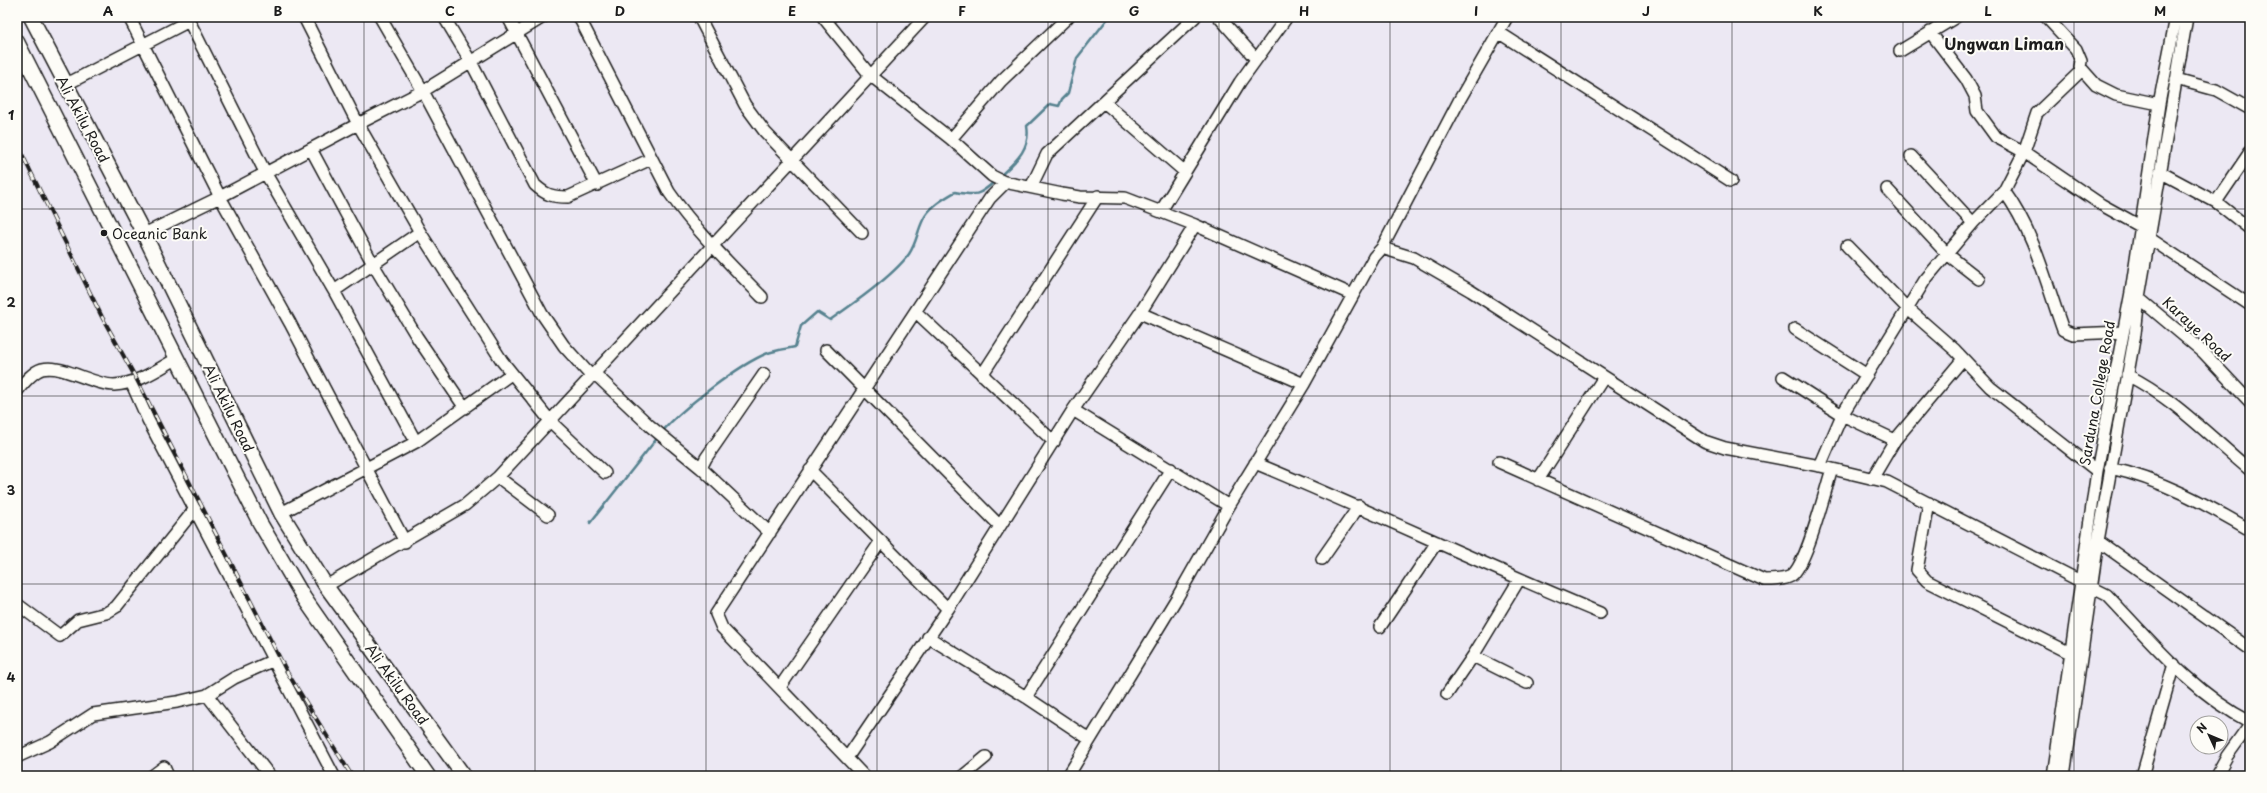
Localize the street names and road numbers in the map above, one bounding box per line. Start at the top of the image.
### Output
street label: Ali Akilu Road [51,72,115,166]
street label: Karaye Road [2158,292,2236,366]
street label: Sarduna College Road [2074,319,2120,467]
street label: Ali Akilu Road [199,360,259,456]
street label: Ali Akilu Road [360,639,434,729]

